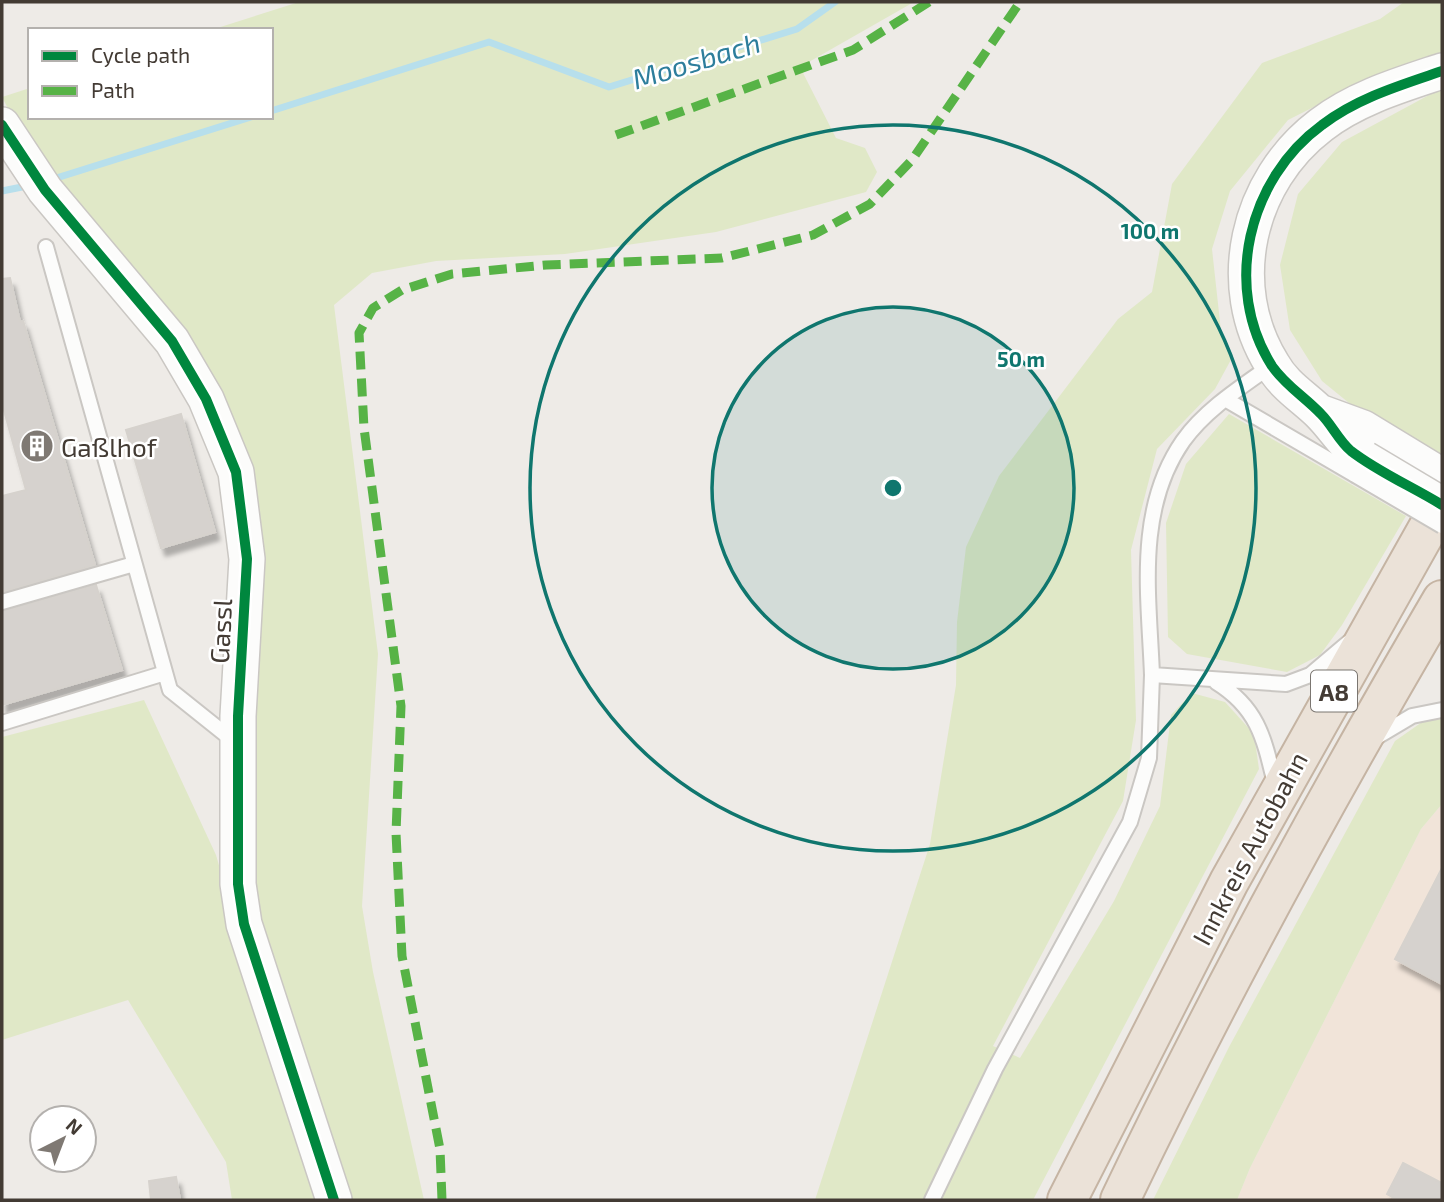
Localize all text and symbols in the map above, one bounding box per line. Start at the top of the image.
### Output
water label: Moosbach [628,24,764,96]
legend [28,28,273,119]
text: Cycle path [91,42,190,67]
text: Path [91,77,135,102]
text: 100 m [1121,218,1179,243]
text: 50 m [997,346,1045,371]
building icon: Gaßlhof [18,427,56,465]
place label: Gaßlhof [61,431,158,462]
centre of rings [881,476,905,500]
street label: Gassl [203,598,237,664]
road number: A8 [1311,670,1357,712]
street label: Innkreis Autobahn [1185,746,1313,950]
north arrow [28,1104,98,1174]
text: N [62,1113,88,1139]

